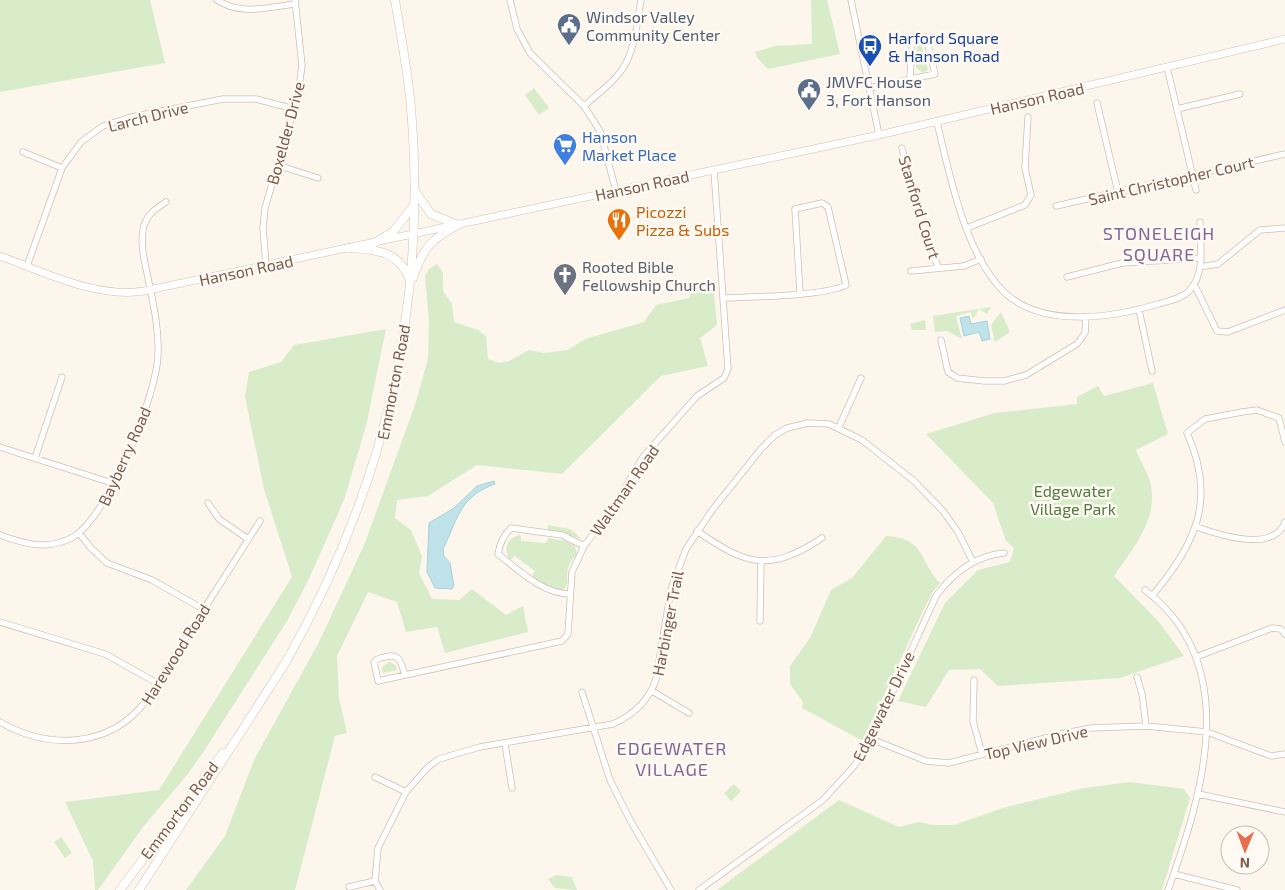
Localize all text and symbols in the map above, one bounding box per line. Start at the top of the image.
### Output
place label: Windsor Valley Community Center [586,7,721,44]
public building icon: Windsor Valley Community Center [556,12,582,46]
place label: Harford Square & Hanson Road [888,28,1000,65]
bus stop icon: Harford Square & Hanson Road [857,33,883,67]
place label: JMVFC House 3, Fort Hanson [826,72,931,109]
public building icon: JMVFC House 3, Fort Hanson [796,77,822,111]
street label: Hanson Road [988,78,1086,118]
street label: Boxelder Drive [262,79,308,187]
street label: Larch Drive [106,97,190,135]
place label: Hanson Market Place [582,127,677,164]
supermarket icon: Hanson Market Place [552,132,578,166]
street label: Saint Christopher Court [1086,152,1256,208]
street label: Stanford Court [895,153,945,261]
street label: Hanson Road [593,166,691,204]
place label: Picozzi Pizza & Subs [636,202,729,239]
restaurant icon: Picozzi Pizza & Subs [606,207,632,241]
district label: STONELEIGH SQUARE [1103,222,1215,265]
street label: Hanson Road [197,251,295,289]
place label: Rooted Bible Fellowship Church [582,257,716,294]
church icon: Rooted Bible Fellowship Church [552,262,578,296]
street label: Emmorton Road [372,323,414,441]
street label: Bayberry Road [94,404,154,508]
street label: Waltman Road [586,441,662,539]
park label: Edgewater Village Park [1030,481,1116,518]
street label: Harbinger Trail [647,569,687,677]
street label: Harewood Road [136,600,214,708]
street label: Edgewater Drive [848,648,918,764]
street label: Top View Drive [982,721,1090,763]
district label: EDGEWATER VILLAGE [617,737,727,780]
street label: Emmorton Road [136,757,222,863]
north arrow [1220,825,1270,875]
text: N [1240,855,1250,872]

